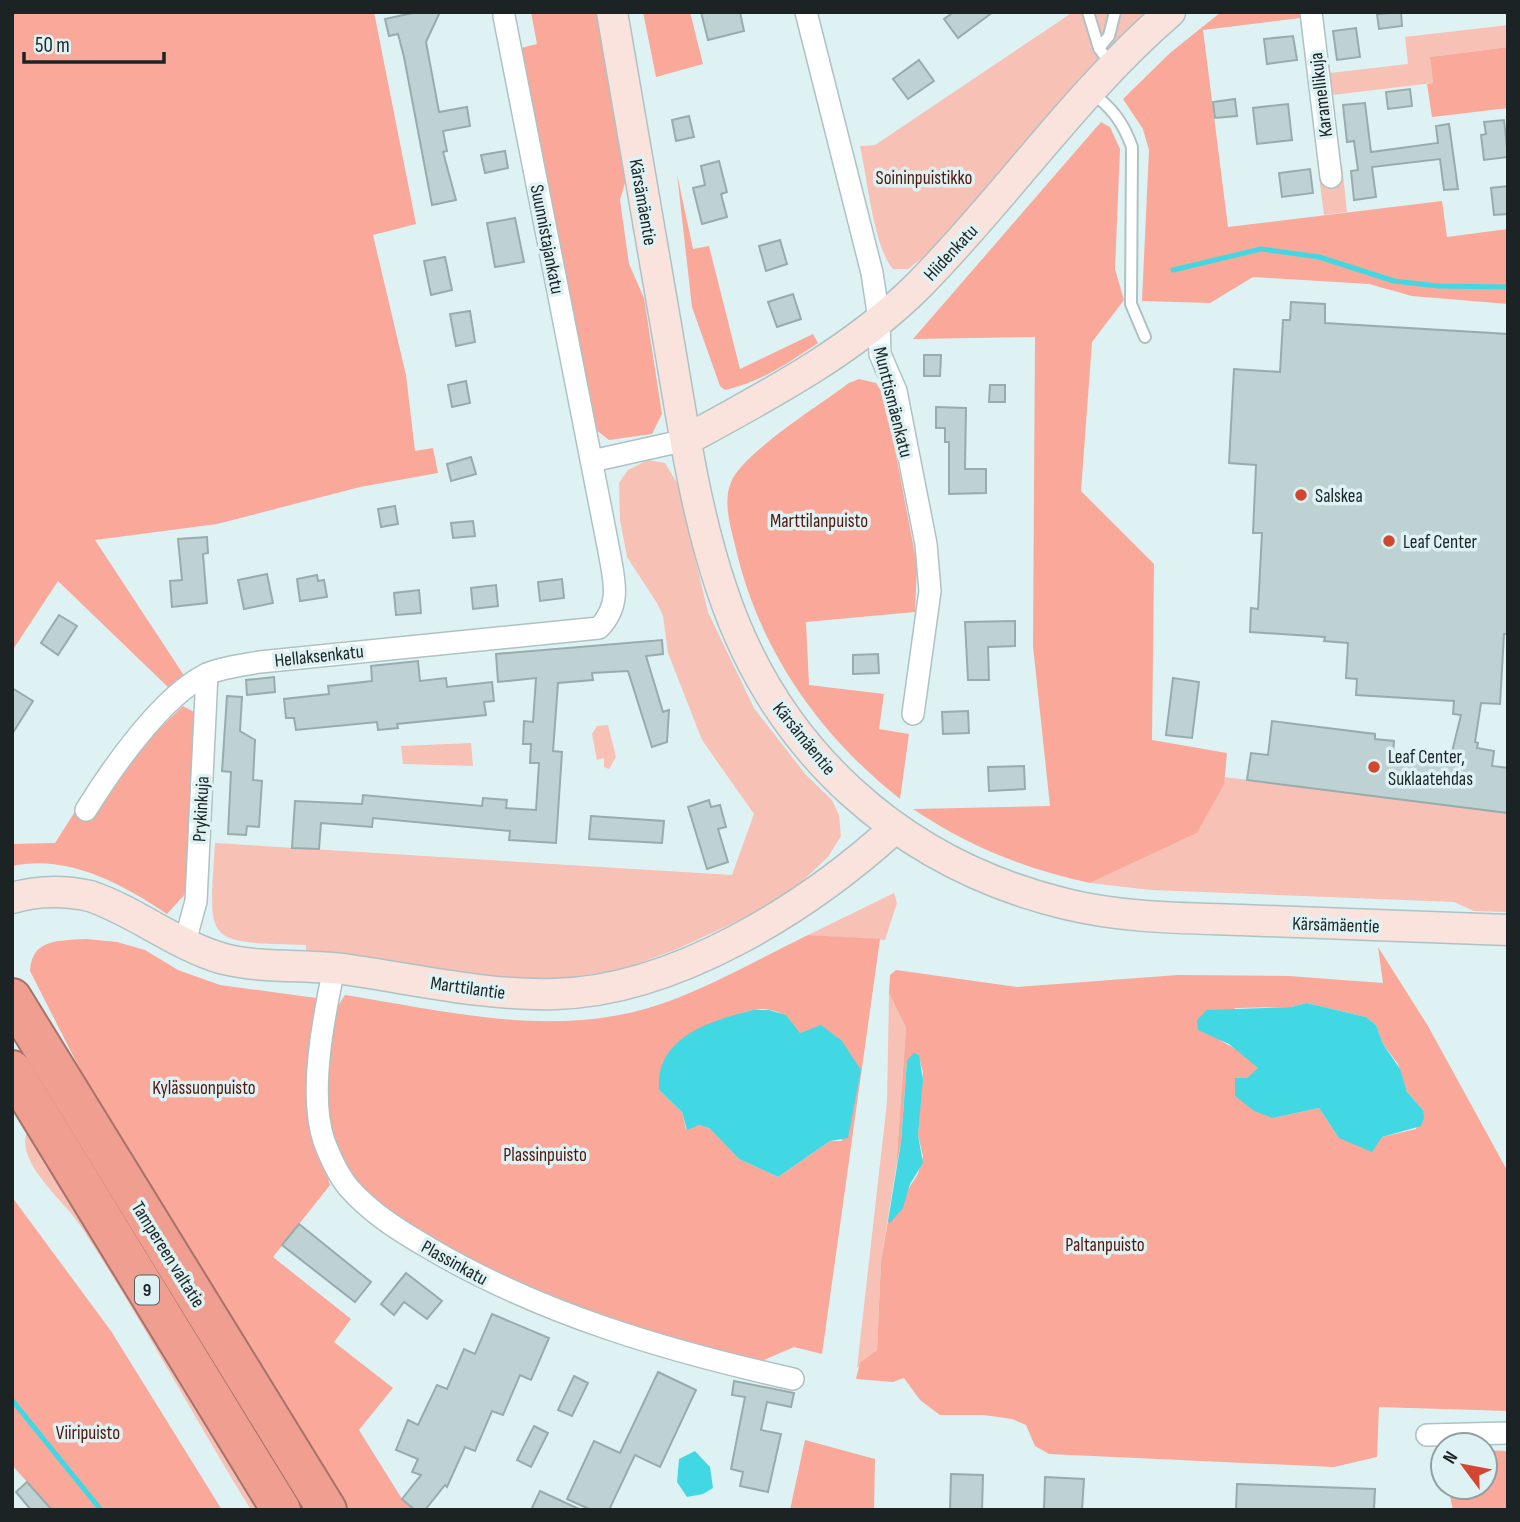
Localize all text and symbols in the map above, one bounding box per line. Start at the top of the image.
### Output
scale bar [24,21,164,65]
text: 50 m [35,33,70,58]
street label: Karamellikuja [1305,51,1338,138]
street label: Kärsämäentie [624,157,661,247]
park label: Soininpuistikko [876,167,972,190]
street label: Suunnistajankatu [525,183,568,296]
street label: Hiidenkatu [919,220,983,286]
street label: Munttismäenkatu [868,345,917,460]
place label: Salskea [1315,485,1363,508]
marker: Salskea [1293,487,1309,503]
park label: Marttilanpuisto [770,510,868,533]
place label: Leaf Center [1403,531,1478,554]
marker: Leaf Center [1381,533,1397,549]
street label: Hellaksenkatu [273,640,365,673]
street label: Kärsämäentie [767,698,840,780]
place label: Leaf Center, Suklaatehdas [1388,746,1473,791]
marker: Leaf Center, Suklaatehdas [1366,759,1382,775]
street label: Prykinkuja [188,776,215,843]
street label: Kärsämäentie [1292,912,1380,939]
street label: Marttilantie [429,972,507,1005]
park label: Kylässuonpuisto [152,1077,256,1100]
park label: Plassinpuisto [503,1144,587,1167]
street label: Tampereen valtatie [126,1197,210,1312]
park label: Paltanpuisto [1065,1234,1145,1257]
street label: Plassinkatu [417,1236,491,1291]
road number: 9 [135,1275,159,1304]
park label: Viiripuisto [56,1422,120,1445]
north arrow [1429,1431,1499,1501]
text: N [1438,1447,1463,1468]

